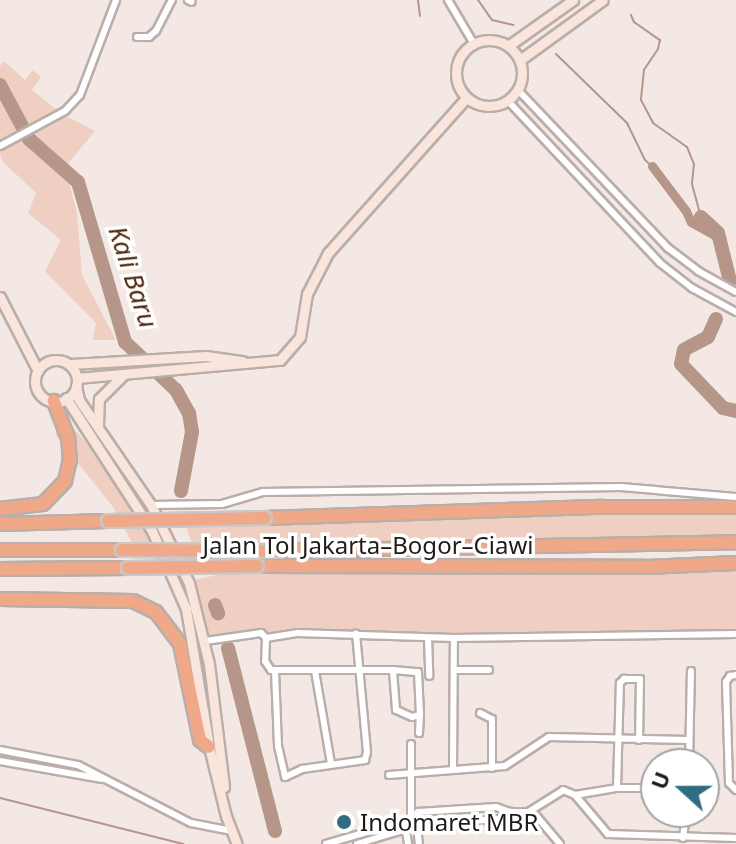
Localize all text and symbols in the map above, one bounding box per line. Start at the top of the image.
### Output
water label: Kali Baru [102,222,164,332]
street label: Jalan Tol Jakarta–Bogor–Ciawi [203,531,533,559]
north arrow [640,748,720,828]
text: U [642,767,676,793]
place label: Indomaret MBR [360,808,538,836]
marker: Indomaret MBR [335,813,353,831]

